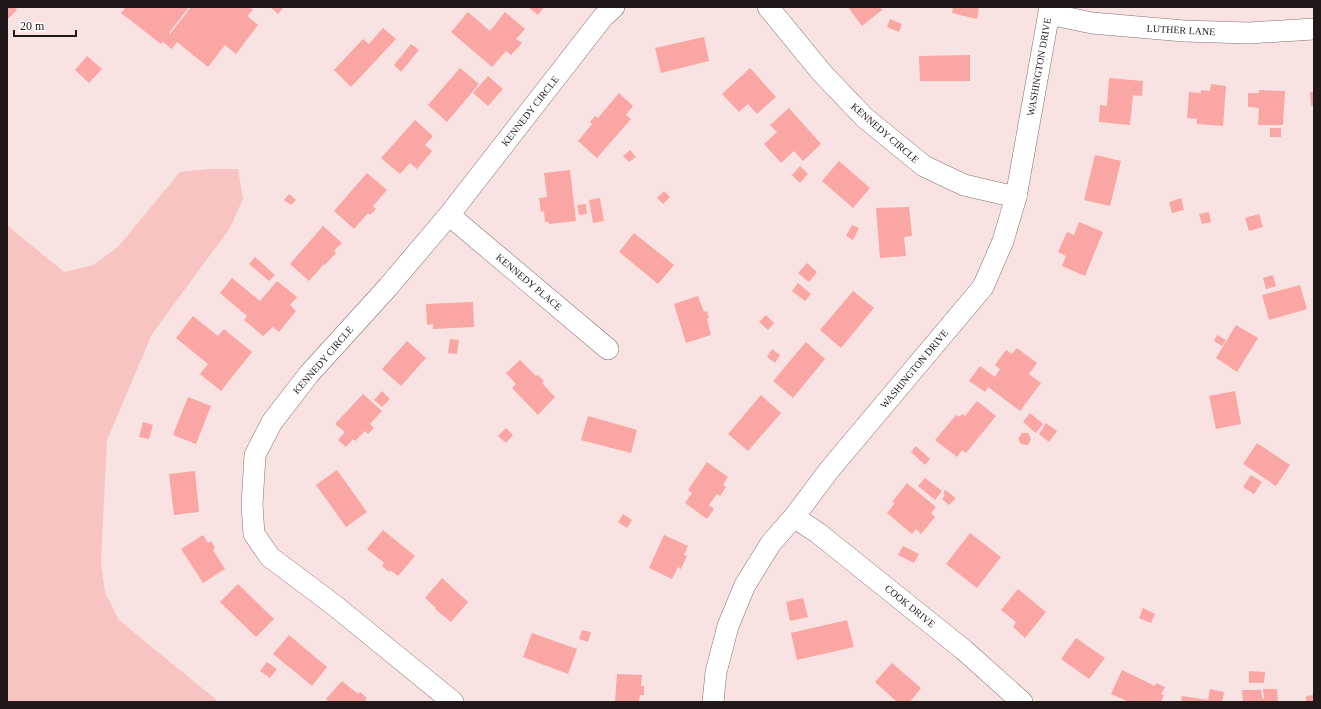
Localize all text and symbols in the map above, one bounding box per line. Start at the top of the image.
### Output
scale bar [14,12,76,38]
street label: WASHINGTON DRIVE [1025,17,1053,117]
text: 20 m [20,19,45,33]
street label: LUTHER LANE [1146,23,1216,37]
street label: KENNEDY CIRCLE [499,74,561,148]
street label: KENNEDY CIRCLE [849,101,921,165]
street label: KENNEDY PLACE [494,251,564,313]
street label: KENNEDY CIRCLE [291,324,355,396]
street label: WASHINGTON DRIVE [878,327,950,411]
street label: COOK DRIVE [883,582,937,630]

